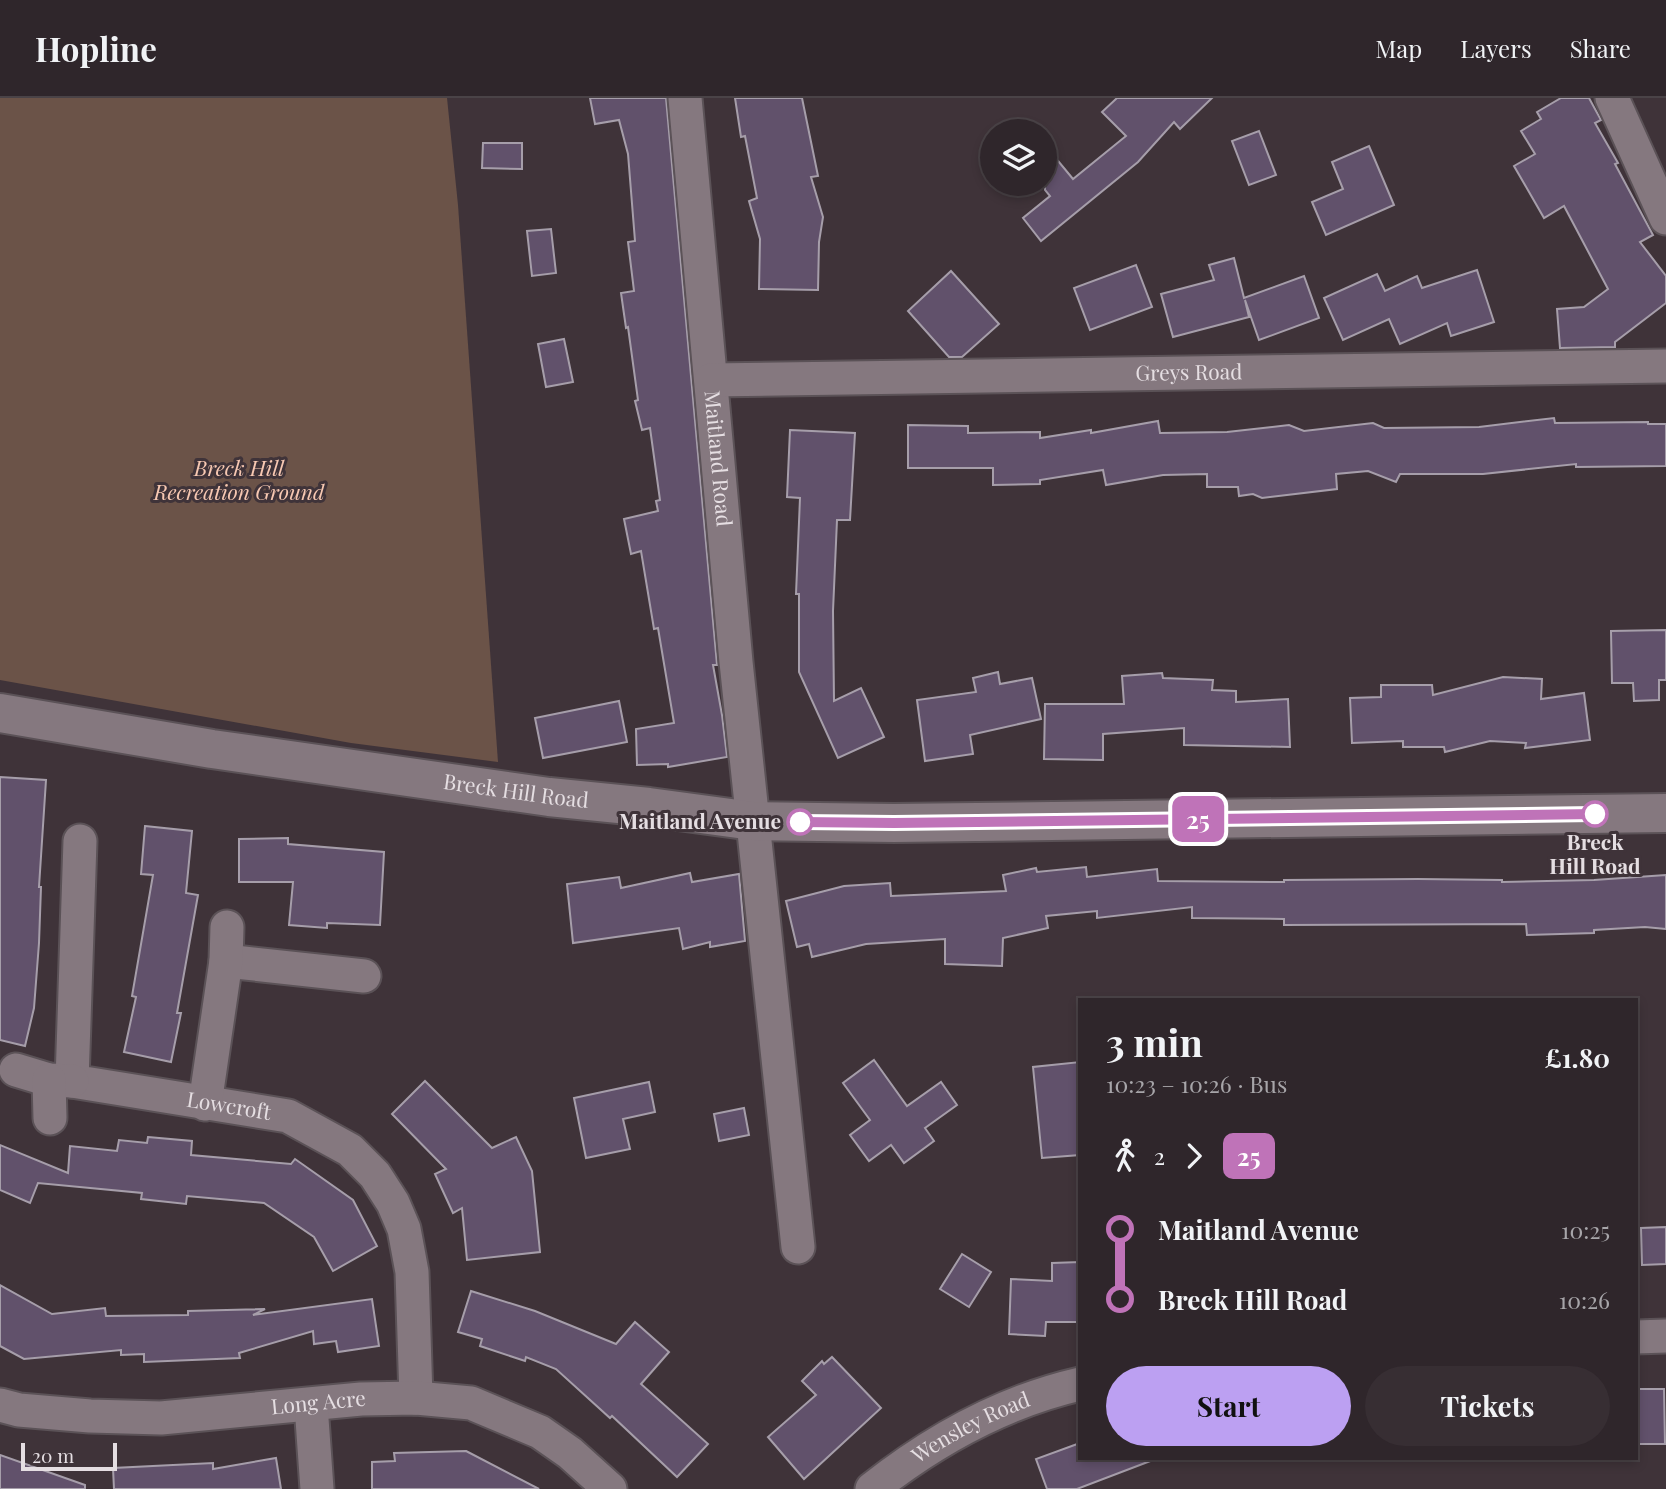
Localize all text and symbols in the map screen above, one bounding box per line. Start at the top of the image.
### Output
text: Hopline [35,26,157,70]
text: Map [1376,32,1422,64]
text: Layers [1460,32,1532,64]
text: Share [1570,32,1631,64]
map controls [980,119,1057,196]
button: layers [980,119,1057,196]
street label: Greys Road [1135,356,1243,386]
street label: Maitland Road [700,389,740,528]
park label: Breck Hill Recreation Ground [153,453,325,505]
street label: Breck Hill Road [442,766,590,813]
line badge: 25 [1166,796,1230,842]
marker: Breck Hill Road [1582,801,1608,827]
text: 25 [1186,803,1210,835]
place label: Maitland Avenue [619,806,781,834]
marker: Maitland Avenue [787,809,813,835]
place label: Breck Hill Road [1549,827,1641,879]
text: 3 min [1106,1016,1203,1067]
text: £1.80 [1545,1040,1610,1075]
text: 10:23 – 10:26 · Bus [1106,1068,1287,1099]
street label: Lowcroft [185,1084,274,1125]
icon: walk [1106,1137,1144,1175]
icon: forward [1175,1137,1213,1175]
text: 2 [1154,1140,1165,1171]
text: 25 [1237,1140,1261,1172]
text: Maitland Avenue [1158,1212,1359,1247]
text: 10:25 [1561,1214,1610,1245]
text: Breck Hill Road [1158,1282,1347,1317]
text: 10:26 [1559,1284,1610,1315]
button: Start [1106,1366,1351,1446]
button: Tickets [1365,1366,1610,1446]
street label: Long Acre [270,1383,367,1419]
street label: Wensley Road [905,1384,1033,1469]
scale bar [21,1440,117,1472]
text: 20 m [32,1442,74,1468]

